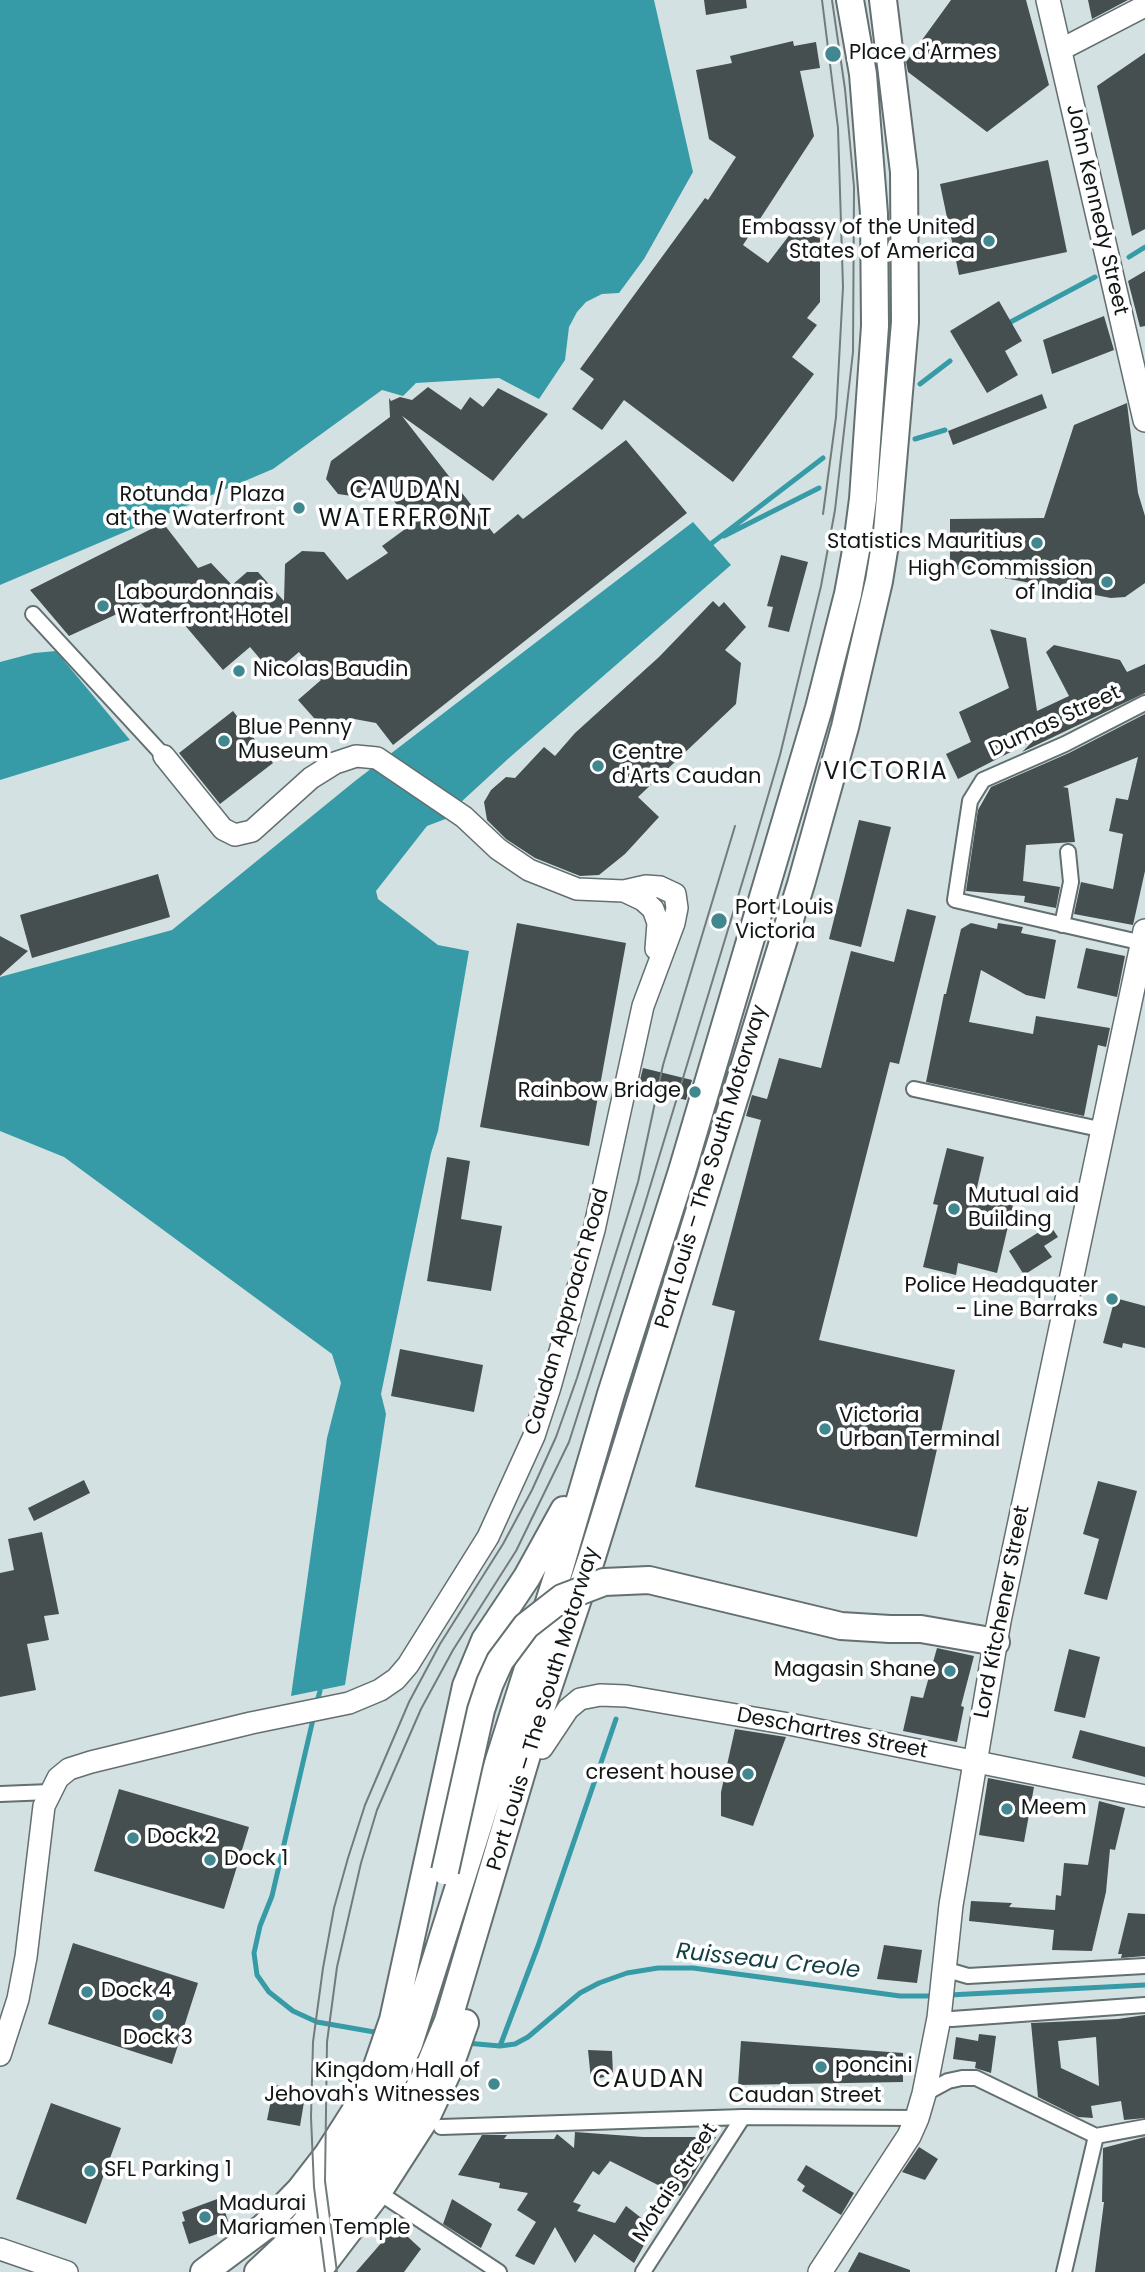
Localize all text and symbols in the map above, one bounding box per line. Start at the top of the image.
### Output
place label: Place d'Armes [849,41,997,67]
marker: Place d'Armes [823,44,843,64]
street label: John Kennedy Street [1059,102,1133,318]
place label: Embassy of the United States of America [742,216,975,266]
marker: Embassy of the United States of America [981,233,997,249]
district label: CAUDAN WATERFRONT [320,478,492,534]
place label: Rotunda / Plaza at the Waterfront [105,483,285,533]
marker: Rotunda / Plaza at the Waterfront [291,500,307,516]
place label: Statistics Mauritius [827,530,1023,556]
marker: Statistics Mauritius [1029,535,1045,551]
place label: High Commission of India [908,557,1093,607]
marker: High Commission of India [1099,574,1115,590]
place label: Labourdonnais Waterfront Hotel [117,581,289,631]
marker: Labourdonnais Waterfront Hotel [95,598,111,614]
place label: Nicolas Baudin [253,658,408,684]
marker: Nicolas Baudin [231,663,247,679]
street label: Dumas Street [985,681,1125,763]
place label: Blue Penny Museum [238,716,352,766]
marker: Blue Penny Museum [216,733,232,749]
place label: Centre d'Arts Caudan [612,741,761,791]
marker: Centre d'Arts Caudan [590,758,606,774]
district label: VICTORIA [824,759,948,787]
place label: Port Louis Victoria [735,896,834,946]
marker: Port Louis Victoria [709,911,729,931]
street label: Port Louis – The South Motorway [651,1002,773,1332]
place label: Rainbow Bridge [518,1079,681,1105]
marker: Rainbow Bridge [687,1084,703,1100]
place label: Mutual aid Building [968,1184,1079,1234]
street label: Caudan Approach Road [521,1186,615,1438]
marker: Mutual aid Building [946,1201,962,1217]
place label: Police Headquater - Line Barraks [904,1274,1098,1324]
marker: Police Headquater - Line Barraks [1104,1291,1120,1307]
place label: Victoria Urban Terminal [839,1404,1000,1454]
marker: Victoria Urban Terminal [817,1421,833,1437]
street label: Lord Kitchener Street [970,1504,1036,1720]
street label: Port Louis – The South Motorway [483,1544,605,1874]
place label: Magasin Shane [774,1658,936,1684]
marker: Magasin Shane [942,1663,958,1679]
street label: Deschartres Street [735,1703,929,1765]
place label: cresent house [585,1761,734,1787]
marker: cresent house [740,1766,756,1782]
place label: Meem [1021,1796,1087,1822]
marker: Meem [999,1801,1015,1817]
place label: Dock 2 [147,1825,217,1851]
marker: Dock 2 [125,1830,141,1846]
place label: Dock 1 [224,1847,288,1873]
marker: Dock 1 [202,1852,218,1868]
water label: Ruisseau Creole [675,1939,861,1985]
place label: Dock 4 [101,1979,172,2005]
marker: Dock 4 [79,1984,95,2000]
marker: Dock 3 [150,2007,166,2023]
place label: Dock 3 [123,2026,193,2052]
place label: poncini [835,2054,913,2080]
place label: Kingdom Hall of Jehovah's Witnesses [264,2059,480,2109]
marker: poncini [813,2059,829,2075]
district label: CAUDAN [593,2067,705,2095]
marker: Kingdom Hall of Jehovah's Witnesses [486,2076,502,2092]
street label: Caudan Street [729,2084,881,2110]
street label: Motais Street [628,2119,724,2247]
place label: SFL Parking 1 [104,2158,232,2184]
marker: SFL Parking 1 [82,2163,98,2179]
place label: Madurai Mariamen Temple [219,2192,411,2242]
marker: Madurai Mariamen Temple [197,2209,213,2225]

